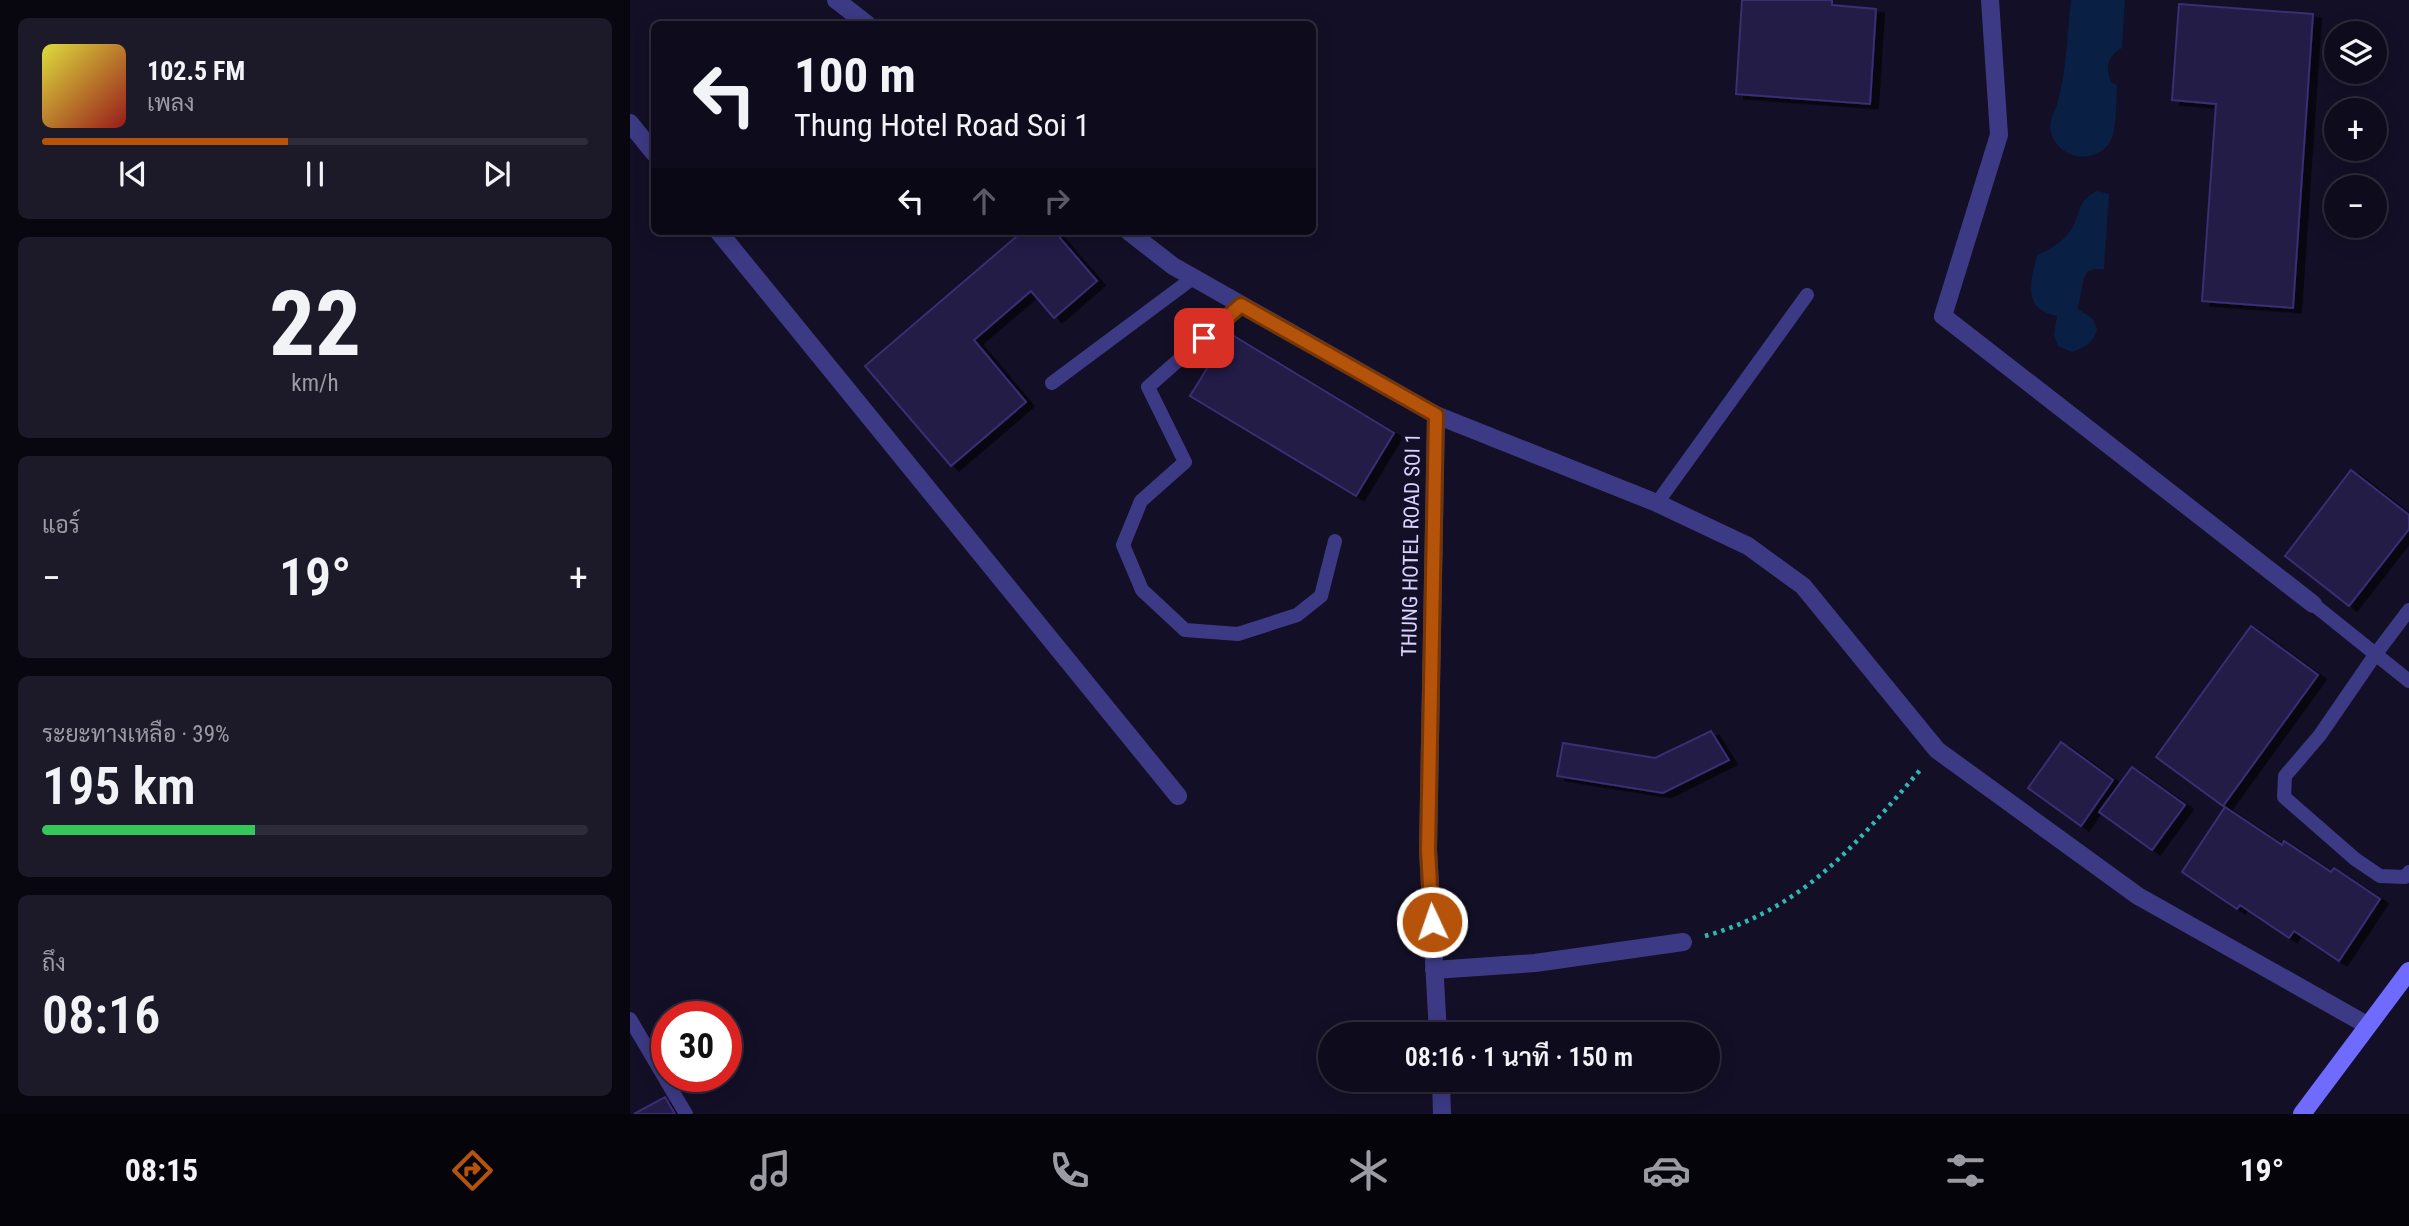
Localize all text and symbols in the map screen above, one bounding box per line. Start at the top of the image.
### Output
map controls [2324,21,2387,238]
button: layers [2324,21,2387,84]
text: 100 m [794,47,916,104]
icon: left [679,49,770,140]
text: 102.5 FM [147,56,245,86]
text: เพลง [147,90,194,117]
button: + [2324,98,2387,161]
text: Thung Hotel Road Soi 1 [794,106,1090,144]
icon: previous [114,155,152,193]
icon: pause [296,155,334,193]
icon: next [478,155,516,193]
button: − [2324,175,2387,238]
icon: left [892,182,930,220]
icon: ahead [965,182,1003,220]
icon: right [1038,182,1076,220]
text: 22 [269,271,361,377]
pin [1174,308,1234,368]
icon: arrive [1185,319,1223,357]
text: km/h [291,370,339,397]
street label: THUNG HOTEL ROAD SOI 1 [1397,433,1425,657]
text: แอร์ [42,512,80,539]
text: 19° [279,547,351,608]
text: − [42,556,61,600]
text: + [569,556,588,600]
text: ระยะทางเหลือ · 39% [42,721,230,748]
text: 195 km [42,756,196,817]
position arrow [1395,885,1469,959]
text: ถึง [42,950,66,977]
text: 08:16 [42,985,160,1046]
speed limit sign: 30 [651,1001,742,1092]
text: 08:16 · 1 นาที · 150 m [1405,1042,1633,1072]
icon: directions [448,1146,497,1195]
icon: music [746,1146,795,1195]
icon: phone [1045,1146,1094,1195]
icon: climate [1344,1146,1393,1195]
icon: car [1642,1146,1691,1195]
icon: filters [1941,1146,1990,1195]
text: 08:15 [125,1151,198,1189]
text: 19° [2239,1151,2284,1189]

